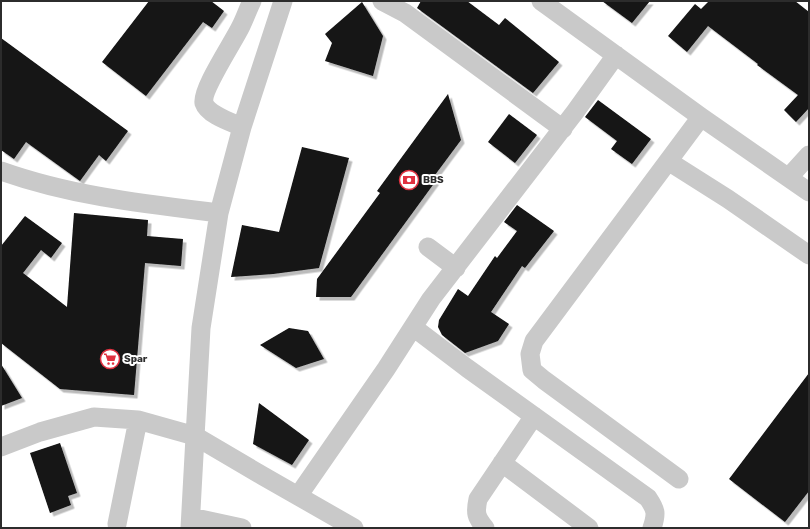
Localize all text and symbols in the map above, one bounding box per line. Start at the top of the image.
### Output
bank icon: BBS [398,169,420,191]
place label: BBS [423,174,444,186]
supermarket icon: Spar [99,348,121,370]
place label: Spar [124,353,148,365]

